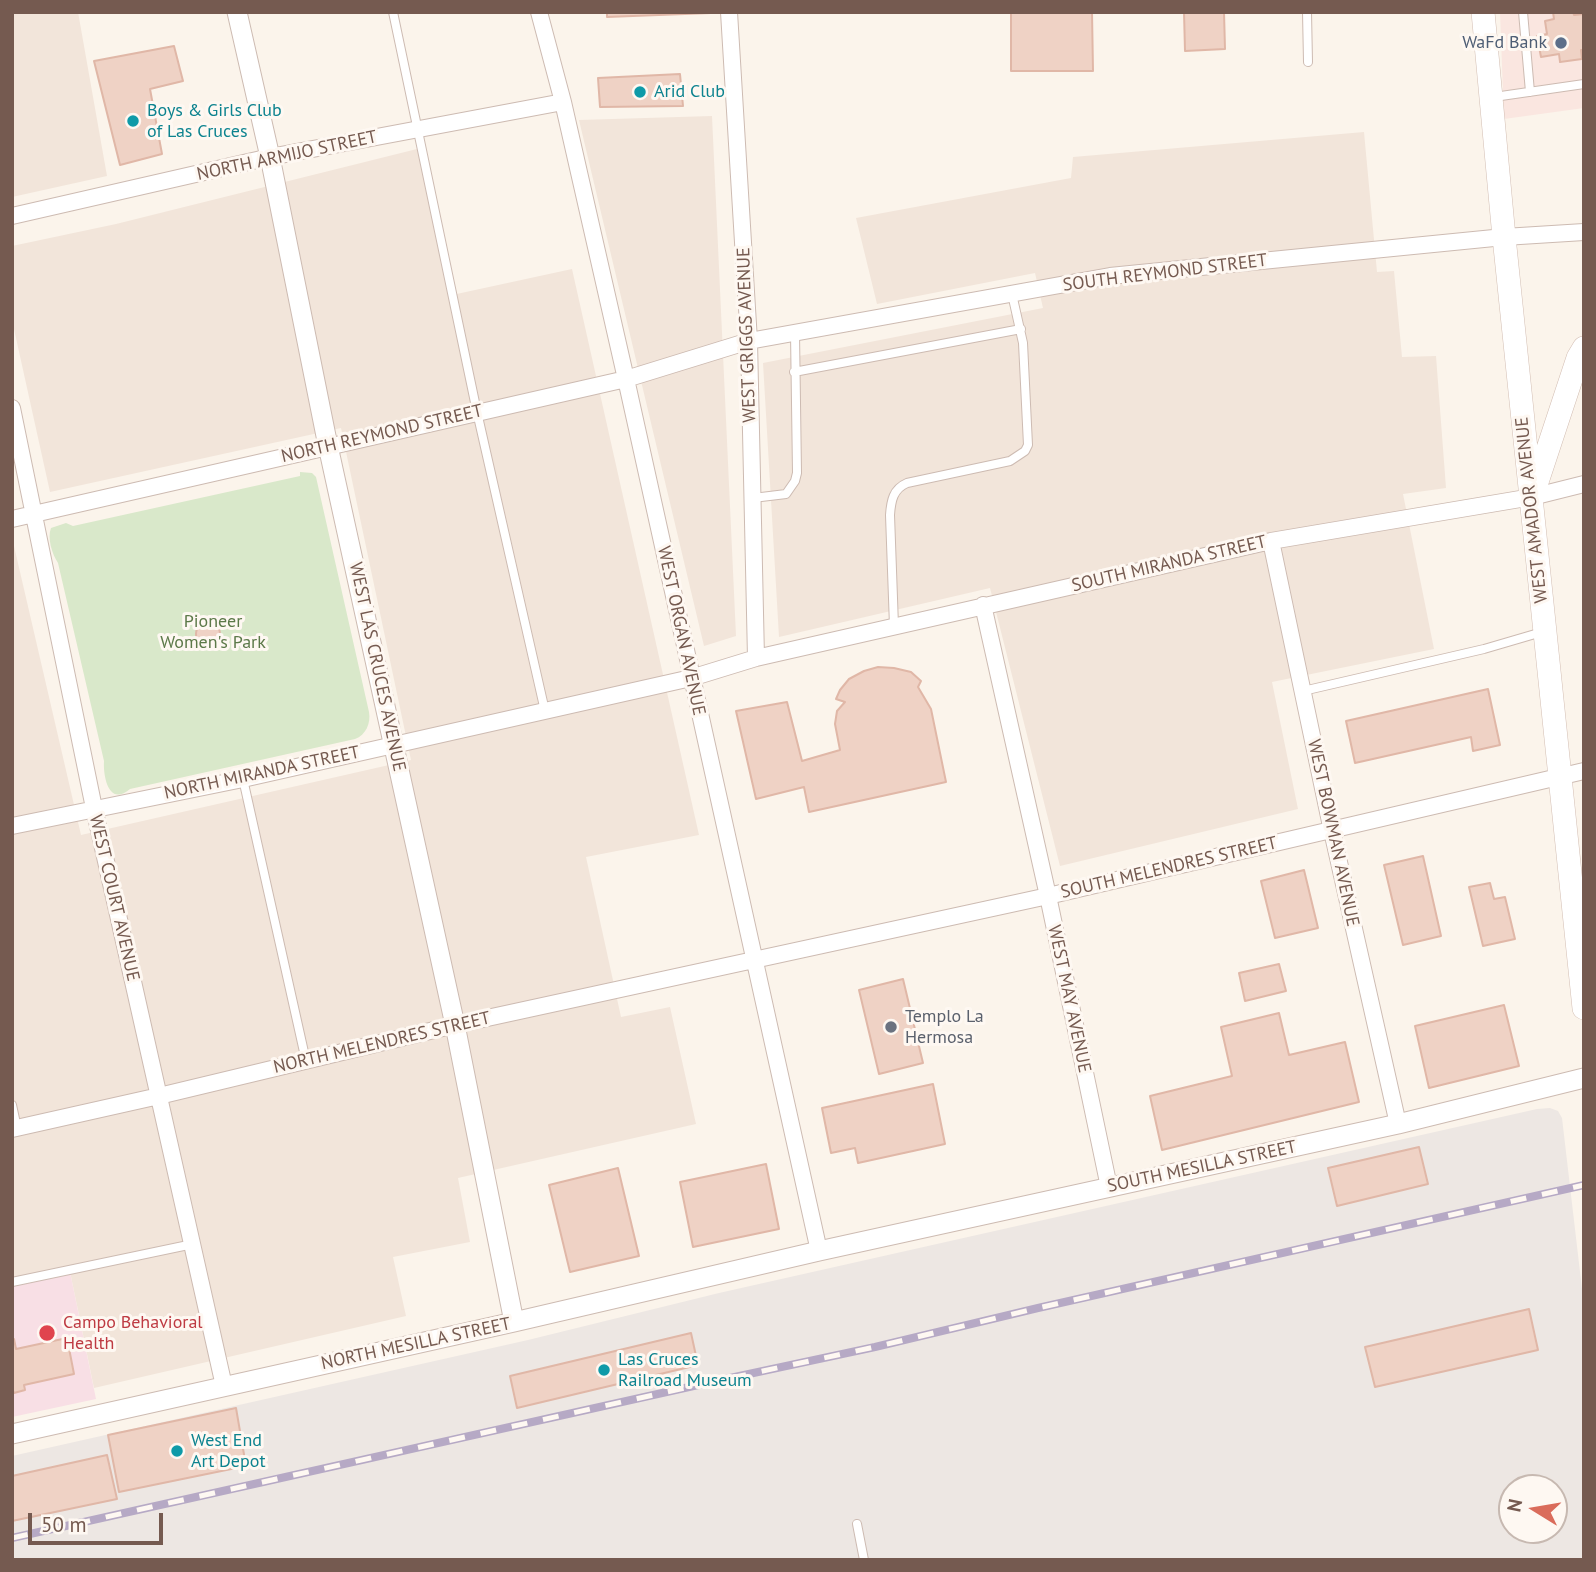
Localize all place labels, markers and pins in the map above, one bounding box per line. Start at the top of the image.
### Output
place label: WaFd Bank [1462,32,1547,54]
marker: WaFd Bank [1553,35,1569,51]
place label: Arid Club [654,81,725,103]
marker: Arid Club [632,84,648,100]
place label: Boys & Girls Club of Las Cruces [147,100,282,142]
marker: Boys & Girls Club of Las Cruces [125,113,141,129]
place label: Templo La Hermosa [905,1006,984,1048]
marker: Templo La Hermosa [883,1019,899,1035]
place label: Campo Behavioral Health [63,1312,203,1354]
marker: Campo Behavioral Health [37,1323,57,1343]
place label: Las Cruces Railroad Museum [618,1349,752,1392]
marker: Las Cruces Railroad Museum [596,1362,612,1378]
place label: West End Art Depot [191,1430,266,1472]
marker: West End Art Depot [169,1443,185,1459]

